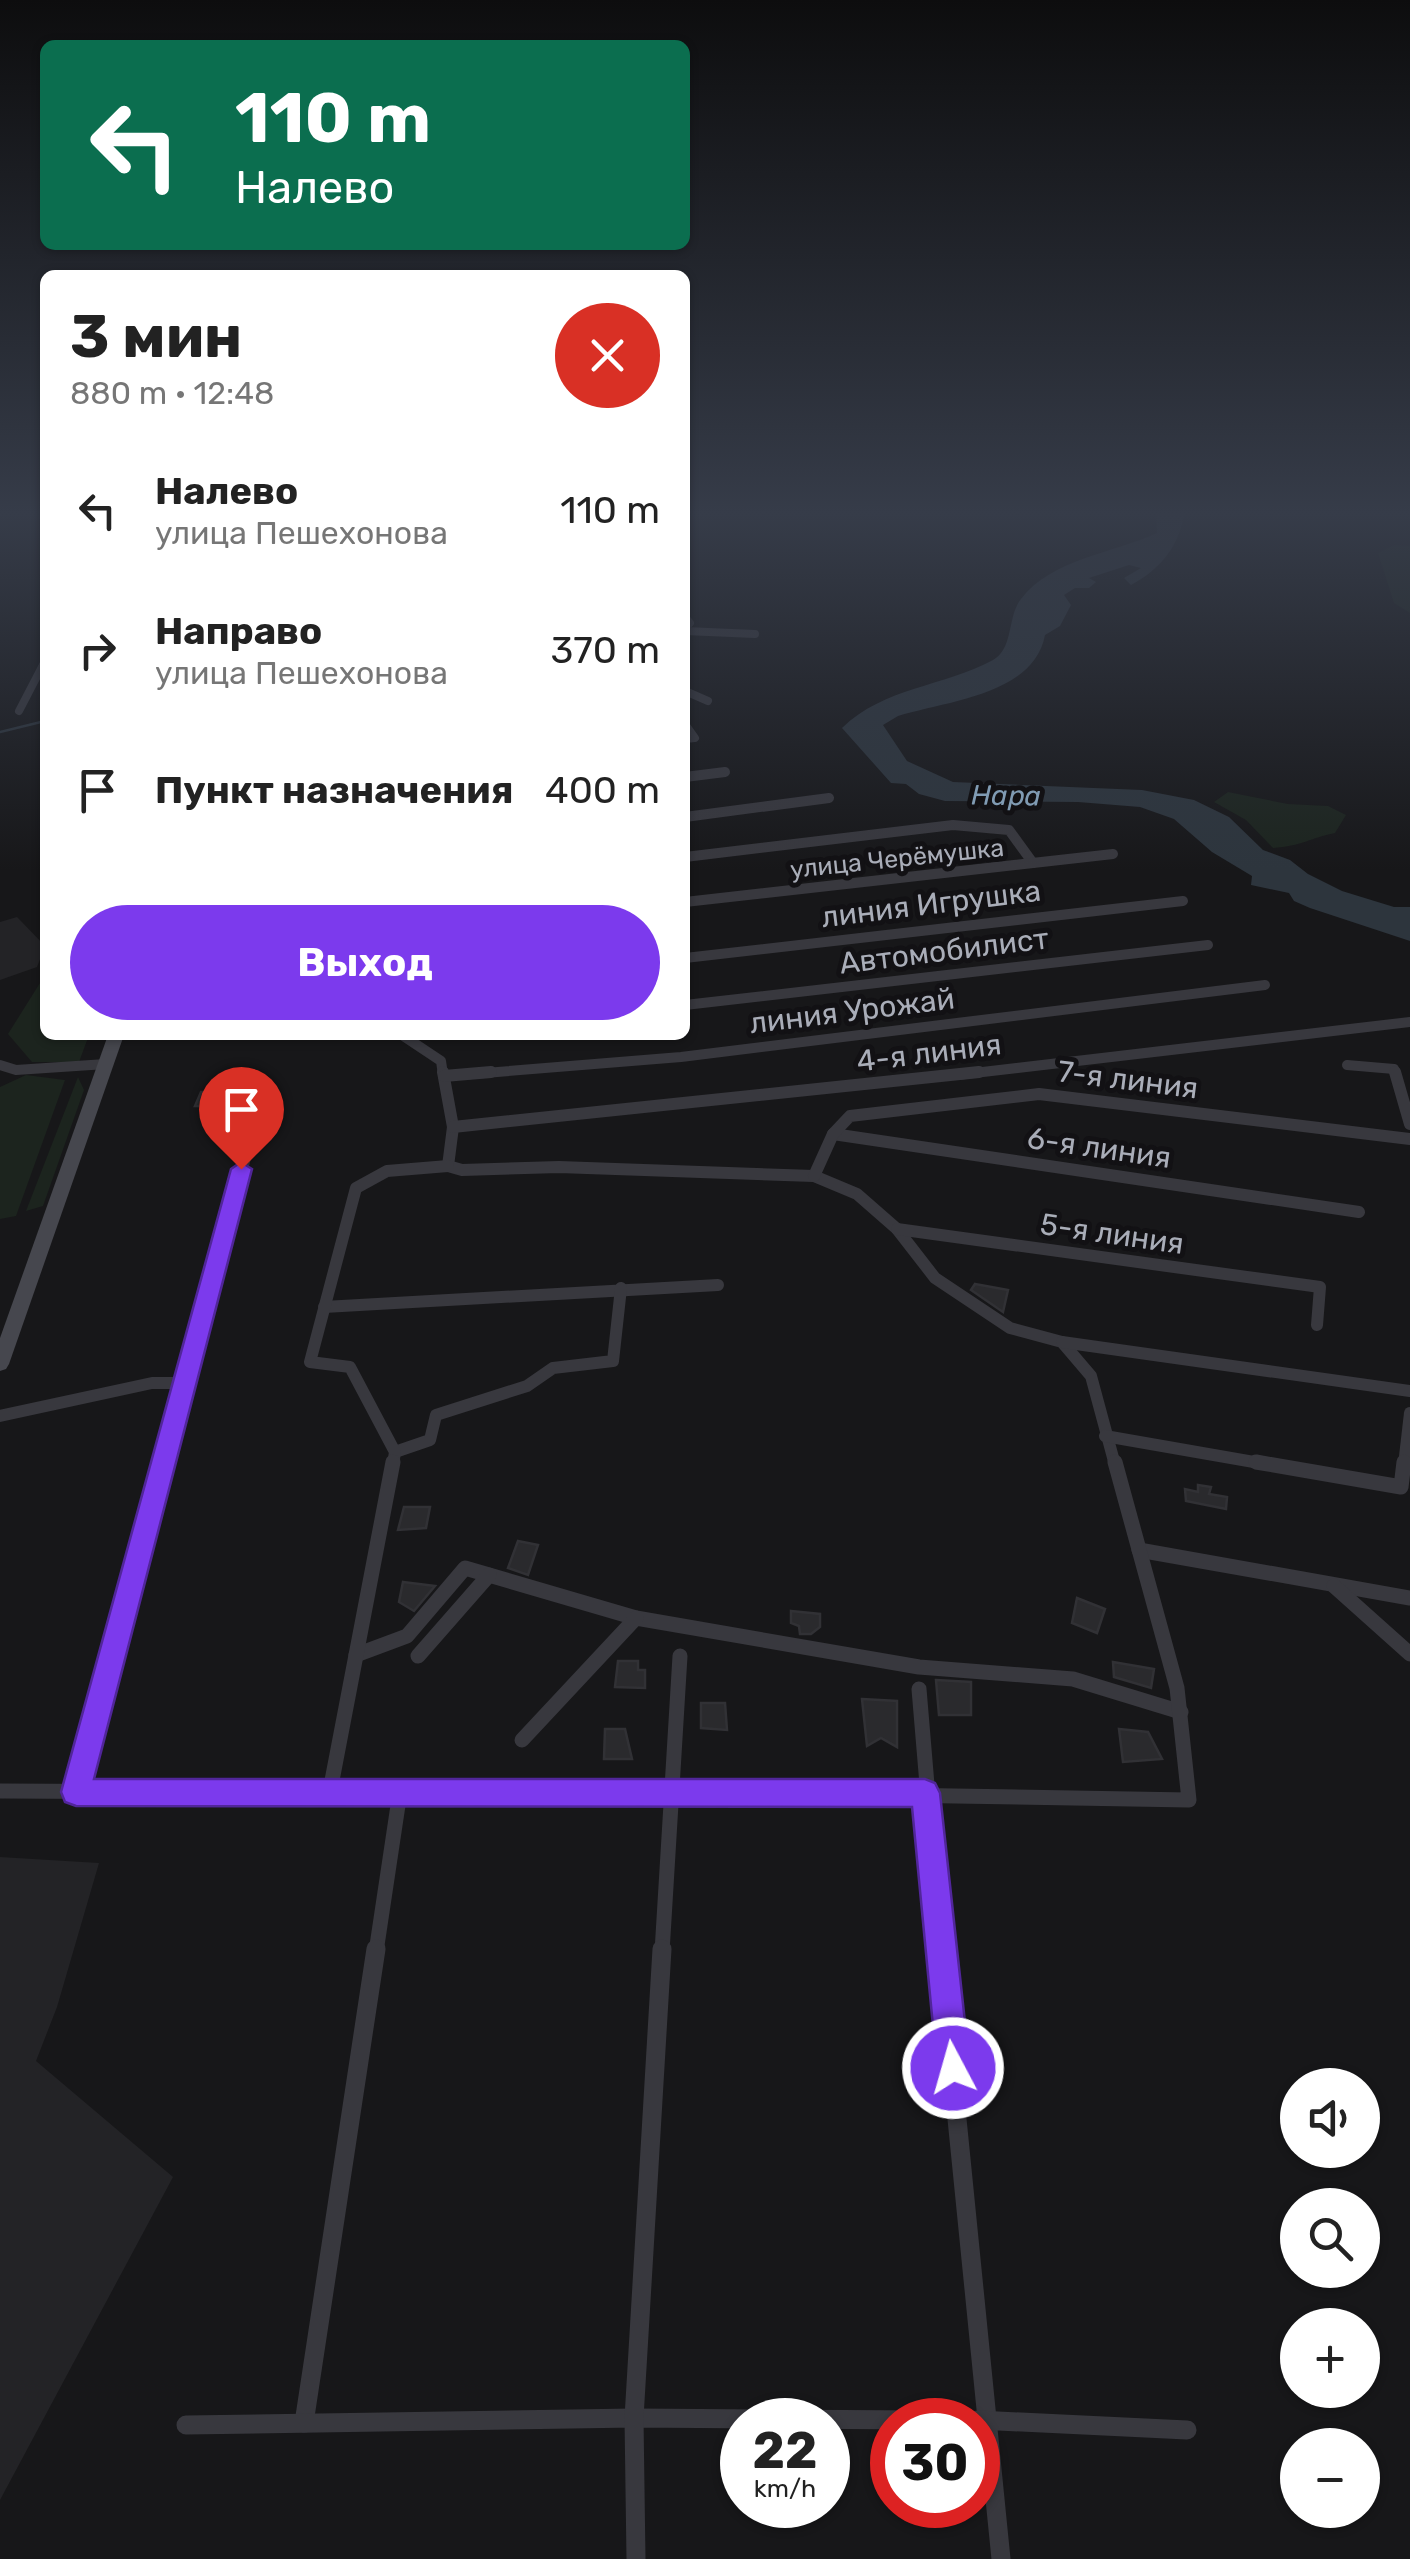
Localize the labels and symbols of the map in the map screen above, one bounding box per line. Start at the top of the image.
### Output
water label: Нара [971,778,1041,813]
street label: улица Черёмушка [789,833,1005,884]
street label: линия Игрушка [819,873,1043,935]
street label: Автомобилист [837,920,1051,982]
street label: линия Урожай [747,981,957,1041]
street label: 4-я линия [855,1026,1003,1080]
street label: 7-я линия [1056,1054,1200,1106]
pin [199,1067,284,1170]
street label: 6-я линия [1025,1120,1173,1176]
street label: 5-я линия [1038,1206,1186,1262]
position arrow [901,2016,1005,2120]
speed limit sign: 30 [870,2398,1000,2528]

